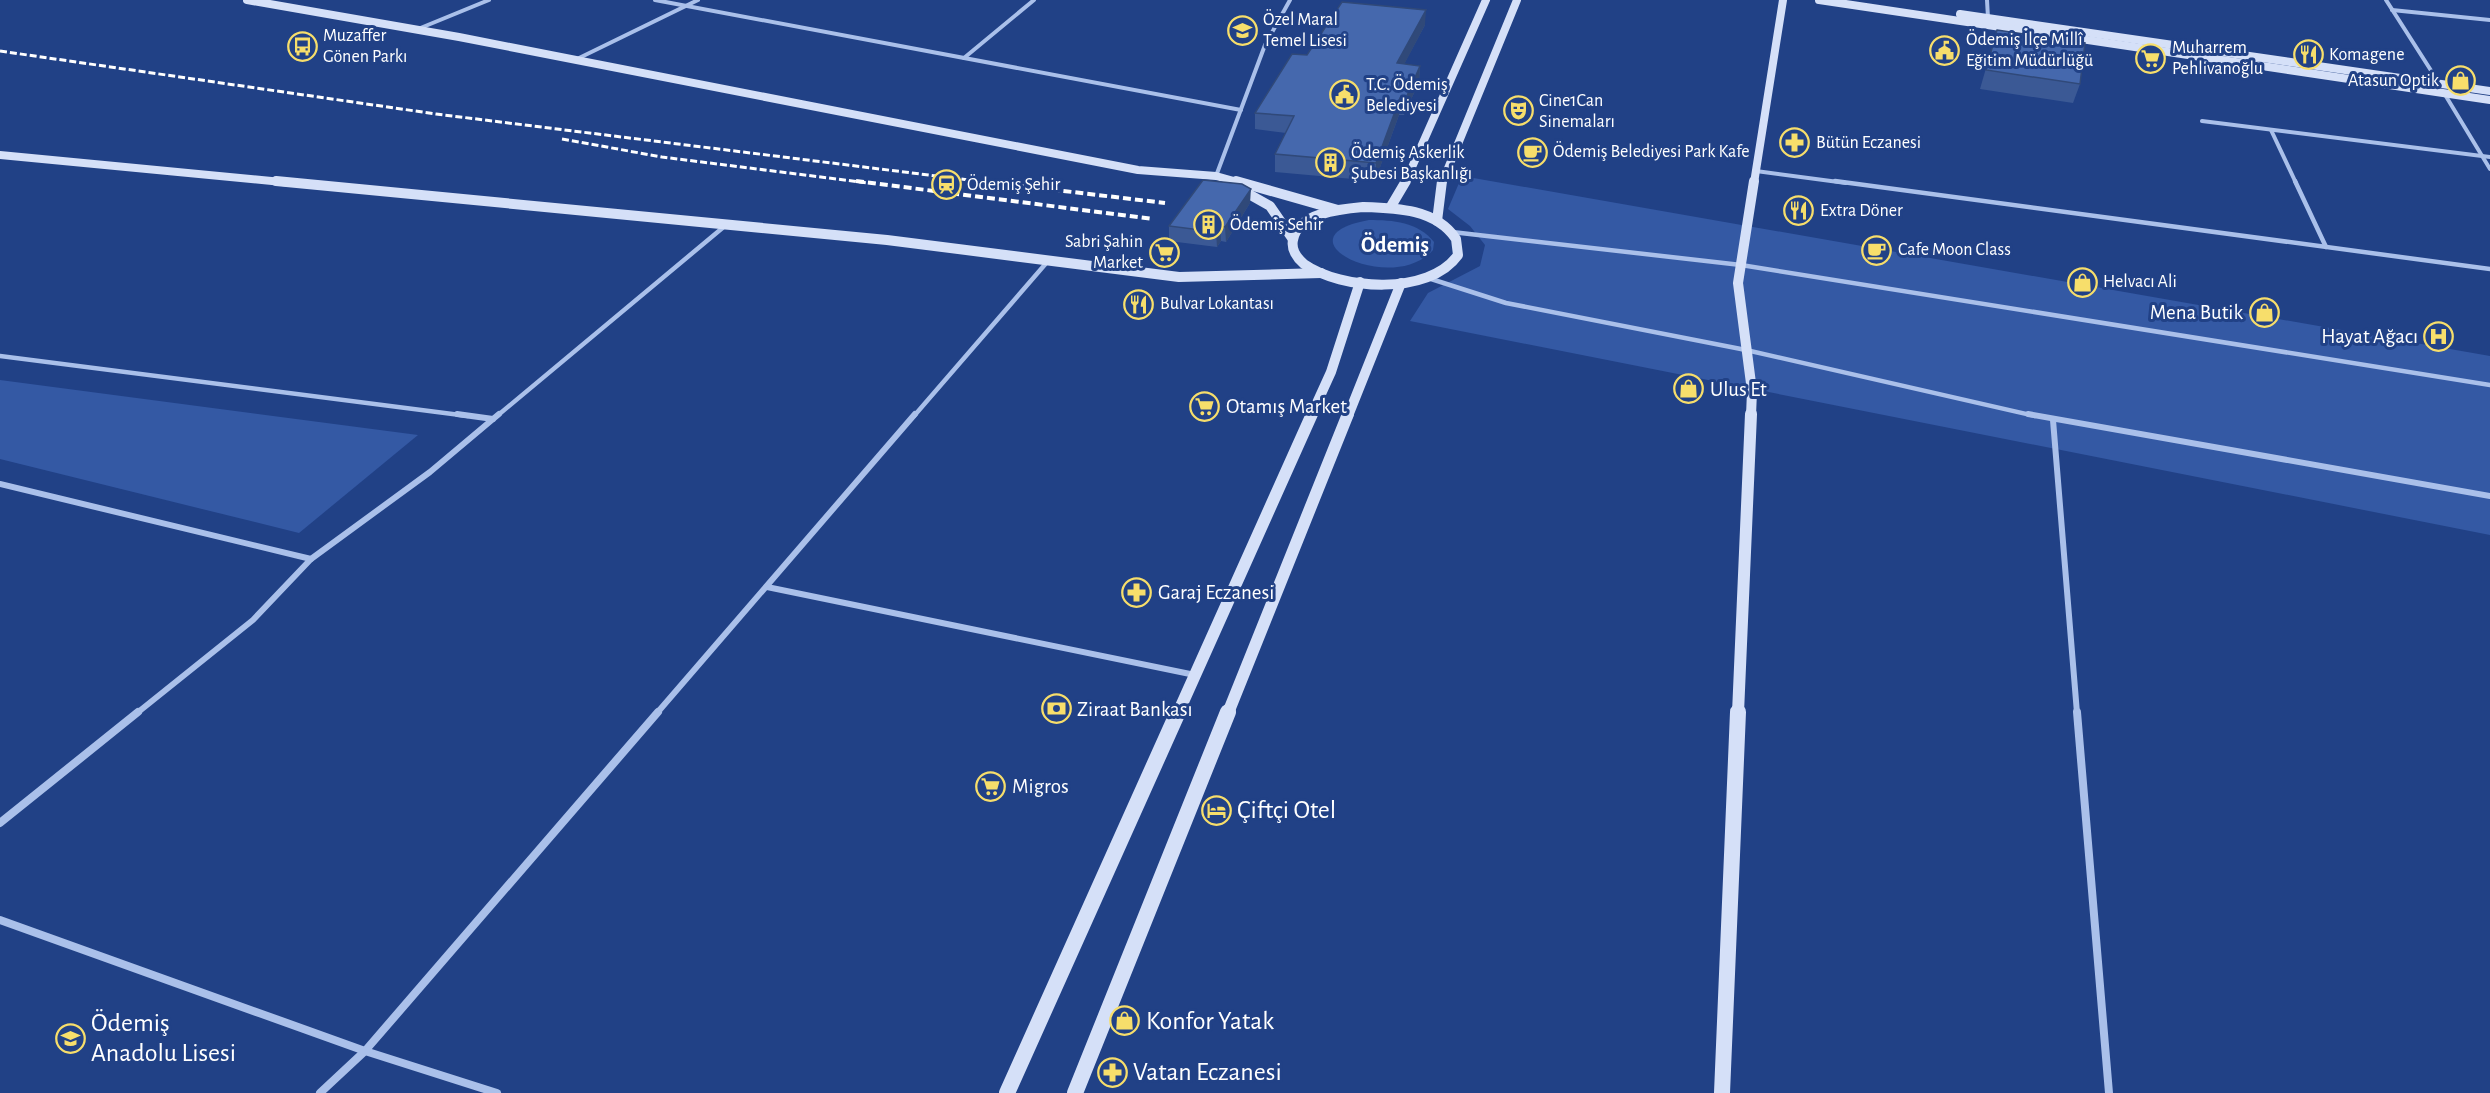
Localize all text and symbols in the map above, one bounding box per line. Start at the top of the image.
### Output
place label: Özel Maral Temel Lisesi [1263,9,1347,50]
school or university icon: Özel Maral Temel Lisesi [1226,14,1258,46]
place label: Muzaffer Gönen Parkı [323,27,407,66]
place label: Ödemiş İlçe Millî Eğitim Müdürlüğü [1966,29,2093,70]
bus stop icon: Muzaffer Gönen Parkı [286,30,318,62]
public building icon: Ödemiş İlçe Millî Eğitim Müdürlüğü [1929,34,1961,66]
place label: Muharrem Pehlivanoğlu [2172,39,2263,78]
restaurant icon: Komagene [2292,39,2324,71]
supermarket icon: Muharrem Pehlivanoğlu [2135,42,2167,74]
place label: Komagene [2329,46,2404,64]
shop icon: Atasun Optik [2444,65,2476,97]
place label: Atasun Optik [2348,72,2440,90]
place label: T.C. Ödemiş Belediyesi [1366,74,1448,115]
public building icon: T.C. Ödemiş Belediyesi [1329,79,1361,111]
place label: Cine1Can Sinemaları [1539,92,1615,131]
theatre icon: Cine1Can Sinemaları [1502,95,1534,127]
pharmacy icon: Bütün Eczanesi [1779,127,1811,159]
place label: Bütün Eczanesi [1816,134,1921,152]
cafe icon: Ödemiş Belediyesi Park Kafe [1516,136,1548,168]
place label: Ödemiş Belediyesi Park Kafe [1553,141,1750,161]
place label: Ödemiş Askerlik Şubesi Başkanlığı [1351,142,1472,183]
building icon: Ödemiş Askerlik Şubesi Başkanlığı [1314,147,1346,179]
station icon: Ödemiş Şehir [930,169,962,201]
place label: Ödemiş Şehir [967,174,1061,194]
restaurant icon: Extra Döner [1783,195,1815,227]
place label: Extra Döner [1820,202,1903,220]
building icon: Ödemiş Sehir [1193,209,1225,241]
place label: Ödemiş Sehir [1230,214,1324,234]
district label: Ödemiş [1361,232,1429,256]
place label: Sabri Şahin Market [1065,233,1143,272]
cafe icon: Cafe Moon Class [1861,234,1893,266]
supermarket icon: Sabri Şahin Market [1148,236,1180,268]
place label: Cafe Moon Class [1898,241,2011,259]
shop icon: Helvacı Ali [2066,266,2098,298]
place label: Helvacı Ali [2103,273,2177,291]
restaurant icon: Bulvar Lokantası [1123,288,1155,320]
place label: Bulvar Lokantası [1160,295,1274,313]
shop icon: Mena Butik [2248,296,2280,328]
place label: Mena Butik [2150,302,2243,323]
hospital icon: Hayat Ağacı [2423,320,2455,352]
place label: Hayat Ağacı [2321,326,2418,347]
shop icon: Ulus Et [1673,373,1705,405]
place label: Ulus Et [1710,379,1767,400]
supermarket icon: Otamış Market [1189,390,1221,422]
place label: Otamış Market [1226,396,1347,417]
pharmacy icon: Garaj Eczanesi [1121,576,1153,608]
place label: Garaj Eczanesi [1158,582,1274,603]
bank icon: Ziraat Bankası [1040,693,1072,725]
place label: Ziraat Bankası [1077,699,1193,720]
supermarket icon: Migros [975,770,1007,802]
place label: Migros [1012,776,1069,797]
hotel icon: Çiftçi Otel [1200,794,1232,826]
place label: Çiftçi Otel [1237,797,1336,823]
shop icon: Konfor Yatak [1109,1005,1141,1037]
place label: Konfor Yatak [1146,1008,1274,1034]
place label: Ödemiş Anadolu Lisesi [91,1009,236,1066]
school or university icon: Ödemiş Anadolu Lisesi [54,1022,86,1054]
pharmacy icon: Vatan Eczanesi [1096,1056,1128,1088]
place label: Vatan Eczanesi [1133,1059,1282,1085]

